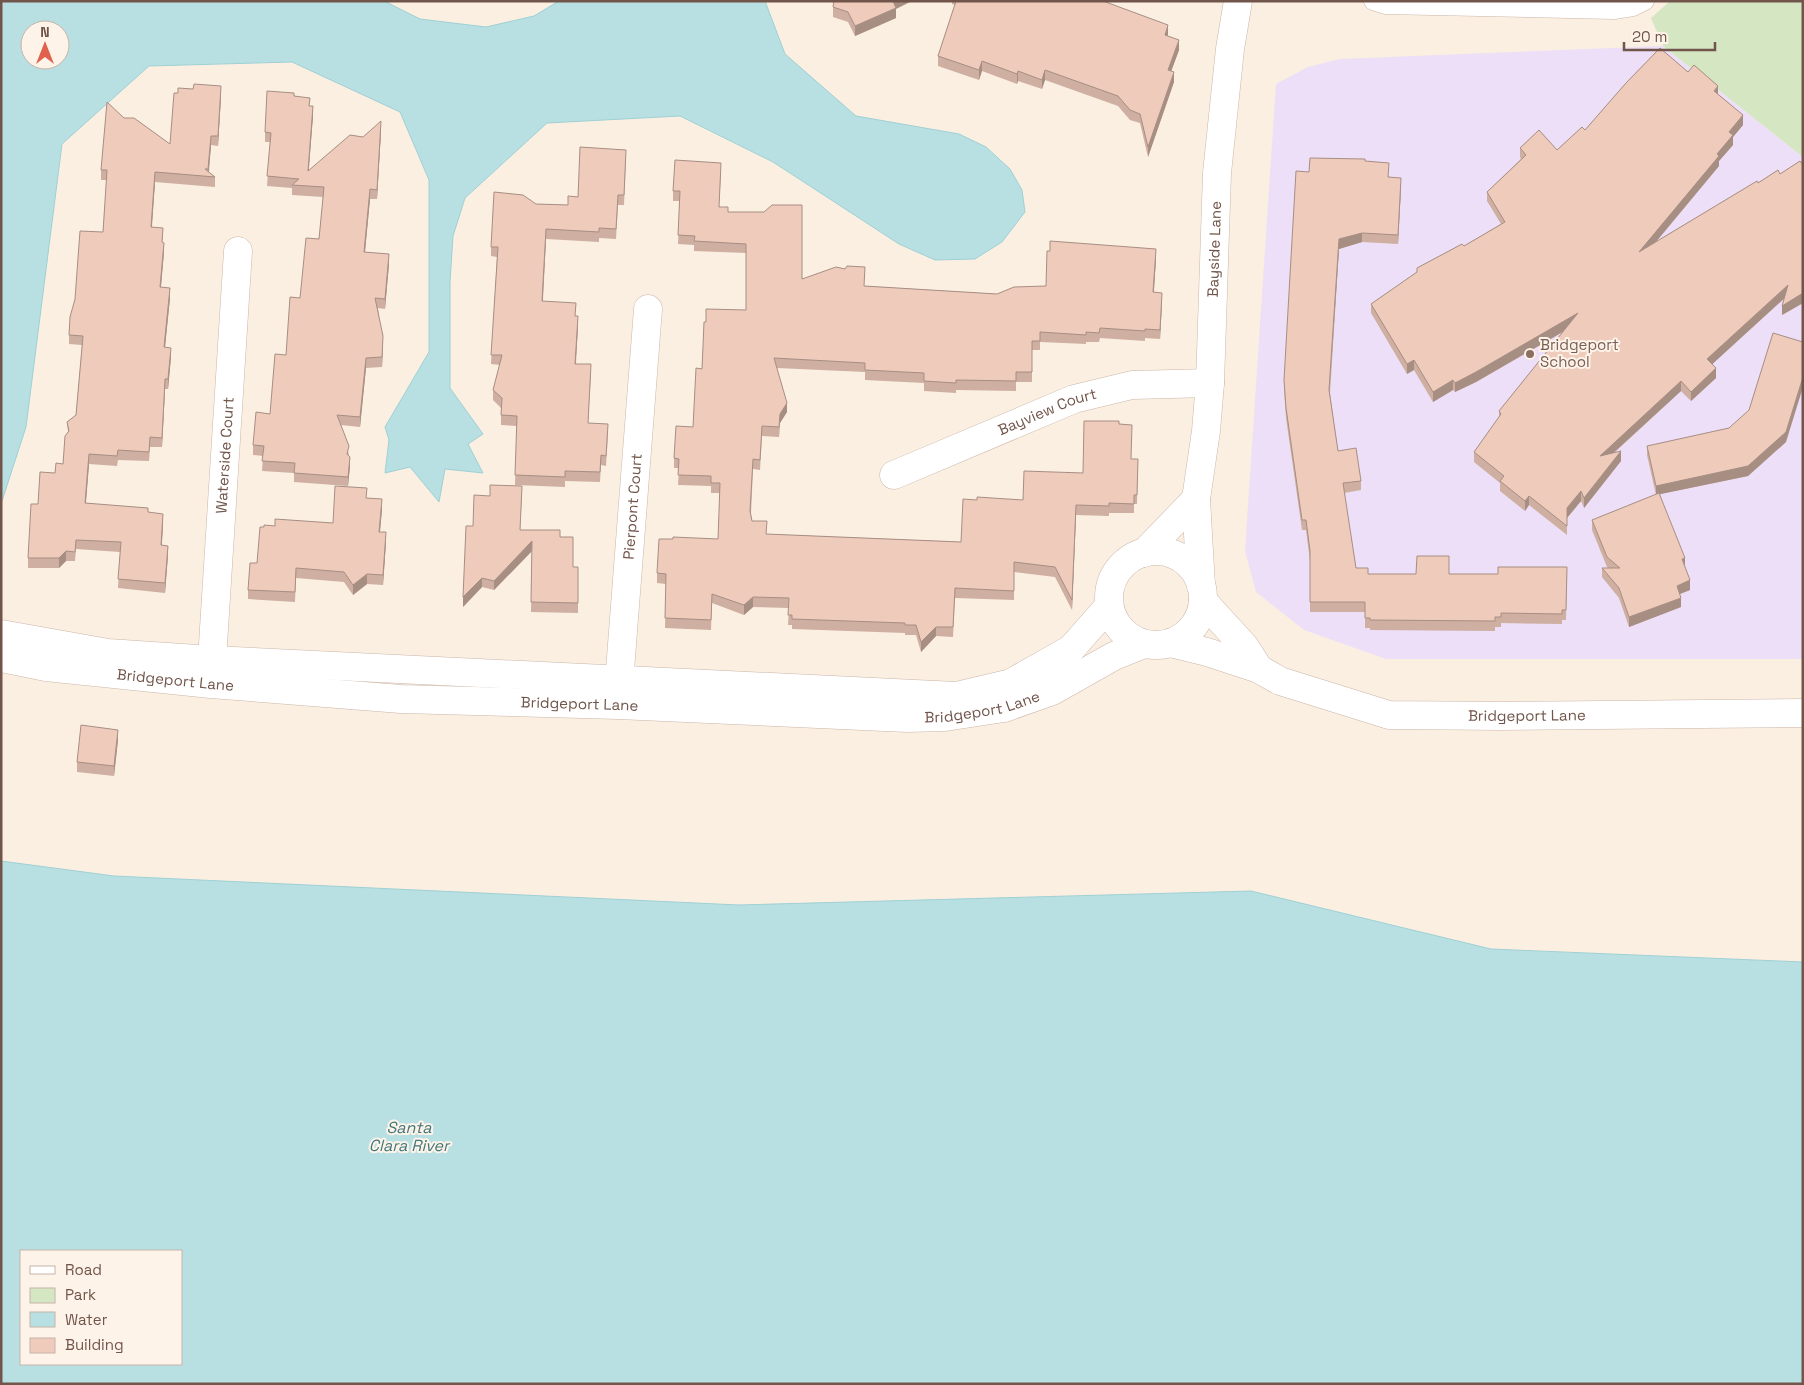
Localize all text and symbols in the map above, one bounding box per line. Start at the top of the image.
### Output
north arrow [20,20,70,70]
scale bar [1624,20,1715,52]
text: N [40,23,50,41]
text: 20 m [1632,27,1667,46]
street label: Bayside Lane [1203,200,1225,298]
place label: Bridgeport School [1540,335,1619,371]
marker: Bridgeport School [1524,348,1536,360]
street label: Bayview Court [995,384,1098,439]
street label: Waterside Court [211,396,238,514]
street label: Pierpont Court [619,453,646,560]
street label: Bridgeport Lane [116,664,235,695]
street label: Bridgeport Lane [924,686,1042,727]
street label: Bridgeport Lane [520,692,639,715]
street label: Bridgeport Lane [1468,705,1586,725]
water label: Santa Clara River [369,1117,451,1156]
legend [20,1250,182,1365]
text: Road [65,1260,102,1279]
text: Park [65,1285,96,1304]
text: Water [65,1310,108,1329]
text: Building [65,1335,124,1354]

